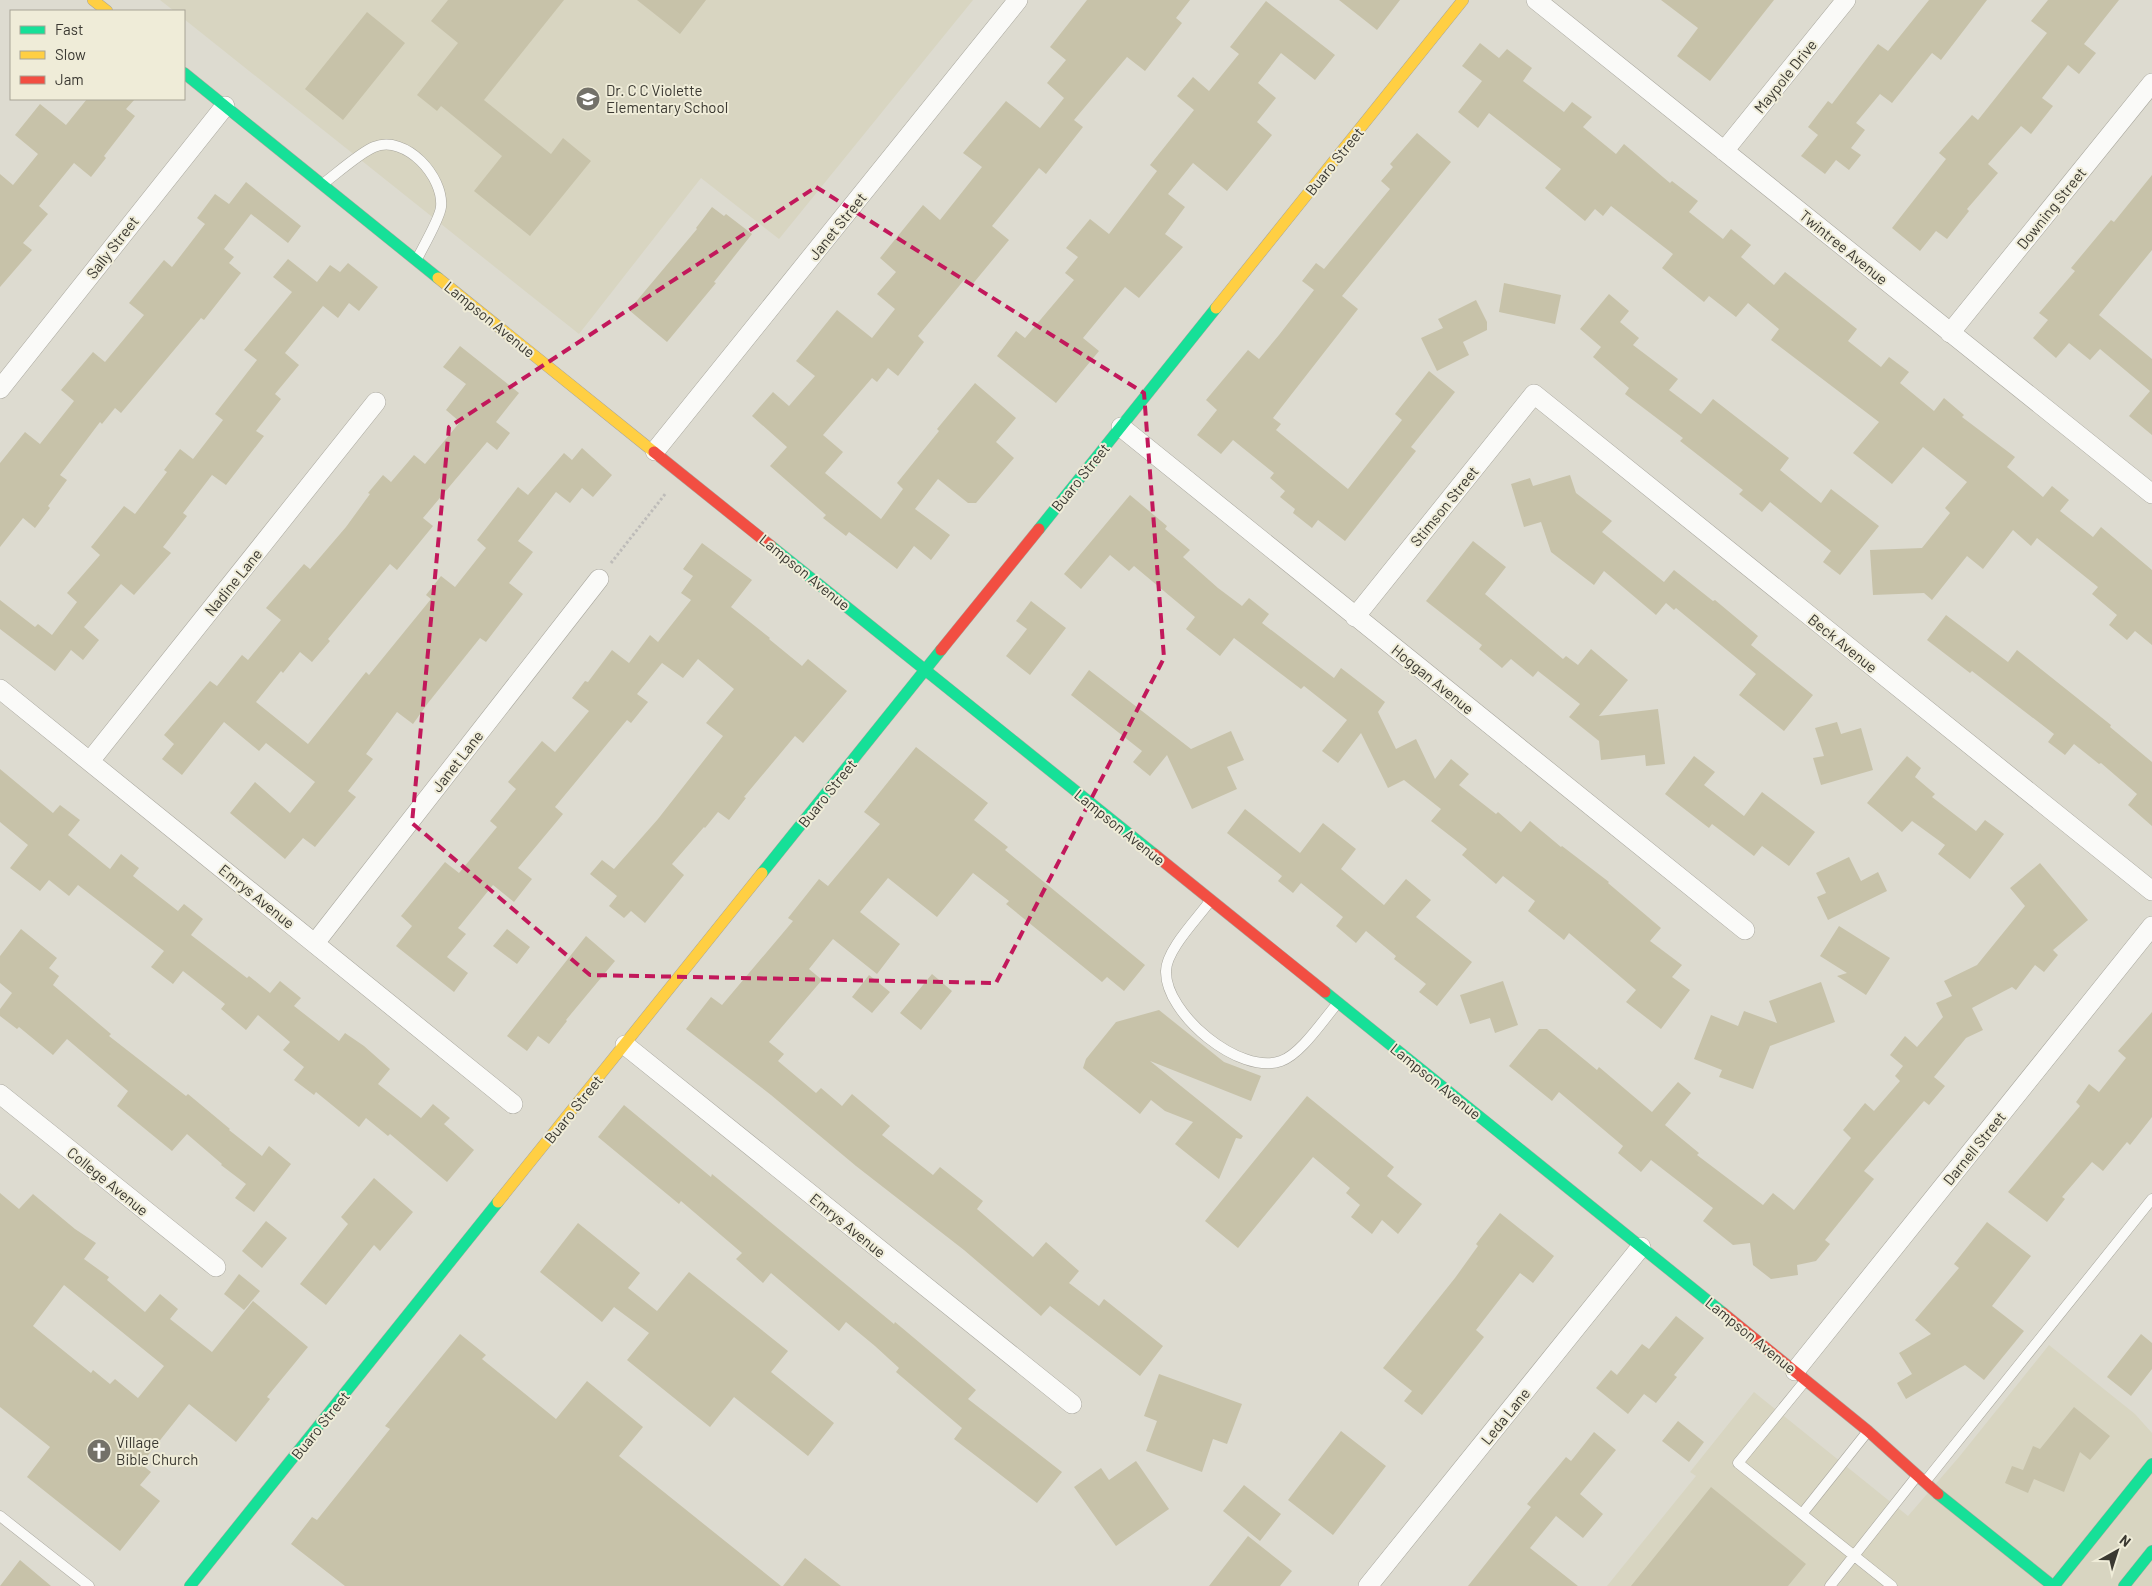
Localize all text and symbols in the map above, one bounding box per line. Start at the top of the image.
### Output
legend [10,10,185,100]
text: Fast [55,20,83,38]
street label: Maypole Drive [1750,36,1820,116]
text: Slow [55,45,86,63]
text: Jam [55,70,84,88]
place label: Dr. C C Violette Elementary School [606,81,728,116]
school or university icon: Dr. C C Violette Elementary School [575,86,601,112]
street label: Buaro Street [1301,123,1367,199]
street label: Downing Street [2013,164,2089,252]
street label: Janet Street [804,189,870,263]
street label: Twintree Avenue [1796,206,1892,288]
street label: Sally Street [82,212,142,282]
street label: Lampson Avenue [441,277,539,361]
street label: Buaro Street [1047,439,1113,515]
street label: Stimson Street [1406,462,1482,550]
street label: Lampson Avenue [756,530,854,614]
street label: Nadine Lane [201,545,265,619]
street label: Beck Avenue [1805,610,1881,676]
street label: Hoggan Avenue [1388,640,1478,718]
street label: Janet Lane [427,727,487,795]
street label: Buaro Street [794,755,860,831]
street label: Lampson Avenue [1071,785,1169,869]
street label: Emrys Avenue [216,860,298,932]
street label: Lampson Avenue [1387,1039,1485,1123]
street label: Buaro Street [540,1071,606,1147]
street label: Darnell Street [1939,1108,2009,1188]
street label: College Avenue [64,1143,152,1219]
street label: Emrys Avenue [807,1189,889,1261]
street label: Lampson Avenue [1702,1293,1800,1377]
street label: Leda Lane [1477,1384,1533,1448]
street label: Buaro Street [287,1387,353,1463]
place label: Village Bible Church [116,1433,198,1468]
church icon: Village Bible Church [86,1438,112,1464]
north arrow [2092,1526,2142,1576]
text: N [2117,1531,2134,1550]

